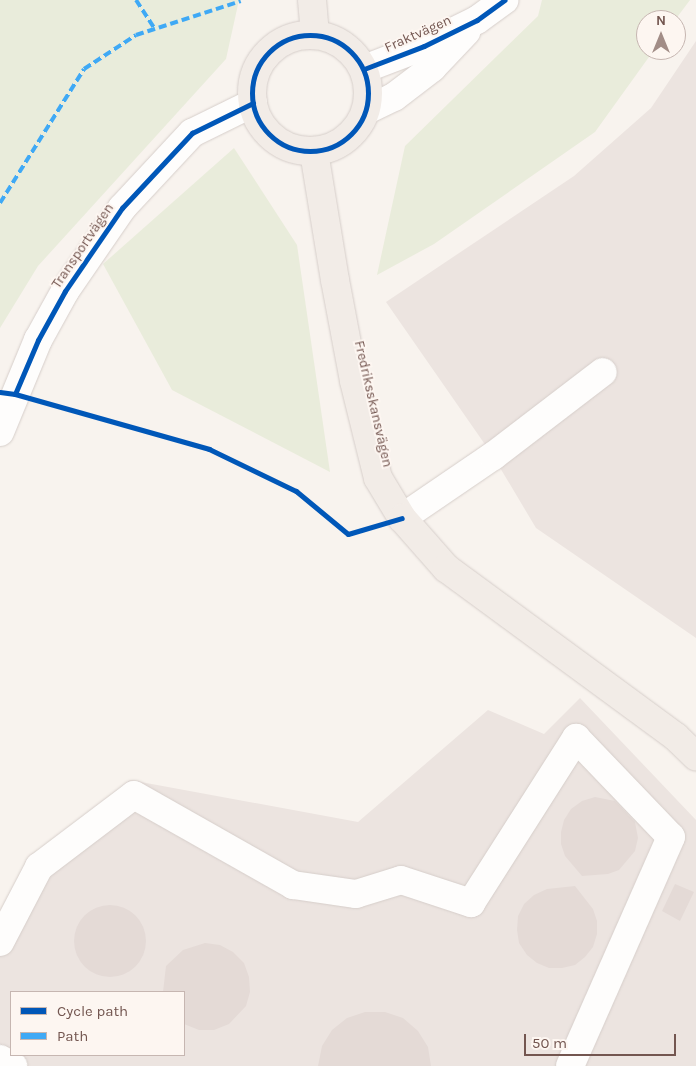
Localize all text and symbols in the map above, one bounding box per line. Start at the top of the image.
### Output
north arrow [636,10,686,60]
street label: Fraktvägen [382,12,454,56]
text: N [656,12,666,29]
street label: Transportvägen [48,200,118,292]
street label: Fredriksskansvägen [350,339,396,469]
legend [10,991,185,1056]
text: Cycle path [57,1002,128,1020]
scale bar [526,1024,678,1056]
text: Path [57,1027,88,1045]
text: 50 m [532,1034,567,1052]

